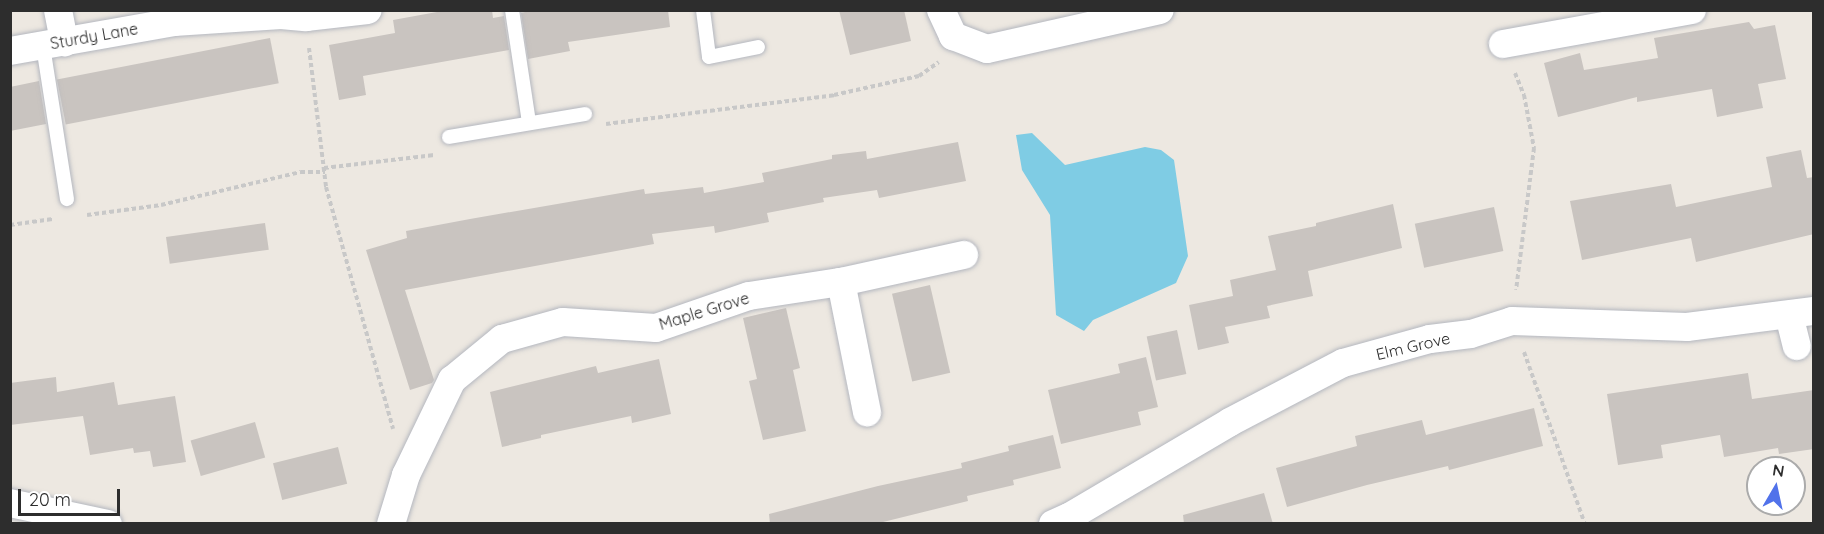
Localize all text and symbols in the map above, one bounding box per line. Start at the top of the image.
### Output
street label: Sturdy Lane [49,19,139,53]
street label: Maple Grove [656,288,752,334]
street label: Elm Grove [1374,328,1452,364]
north arrow [1746,456,1806,516]
text: N [1771,459,1786,481]
scale bar [21,477,123,515]
text: 20 m [29,488,71,511]

